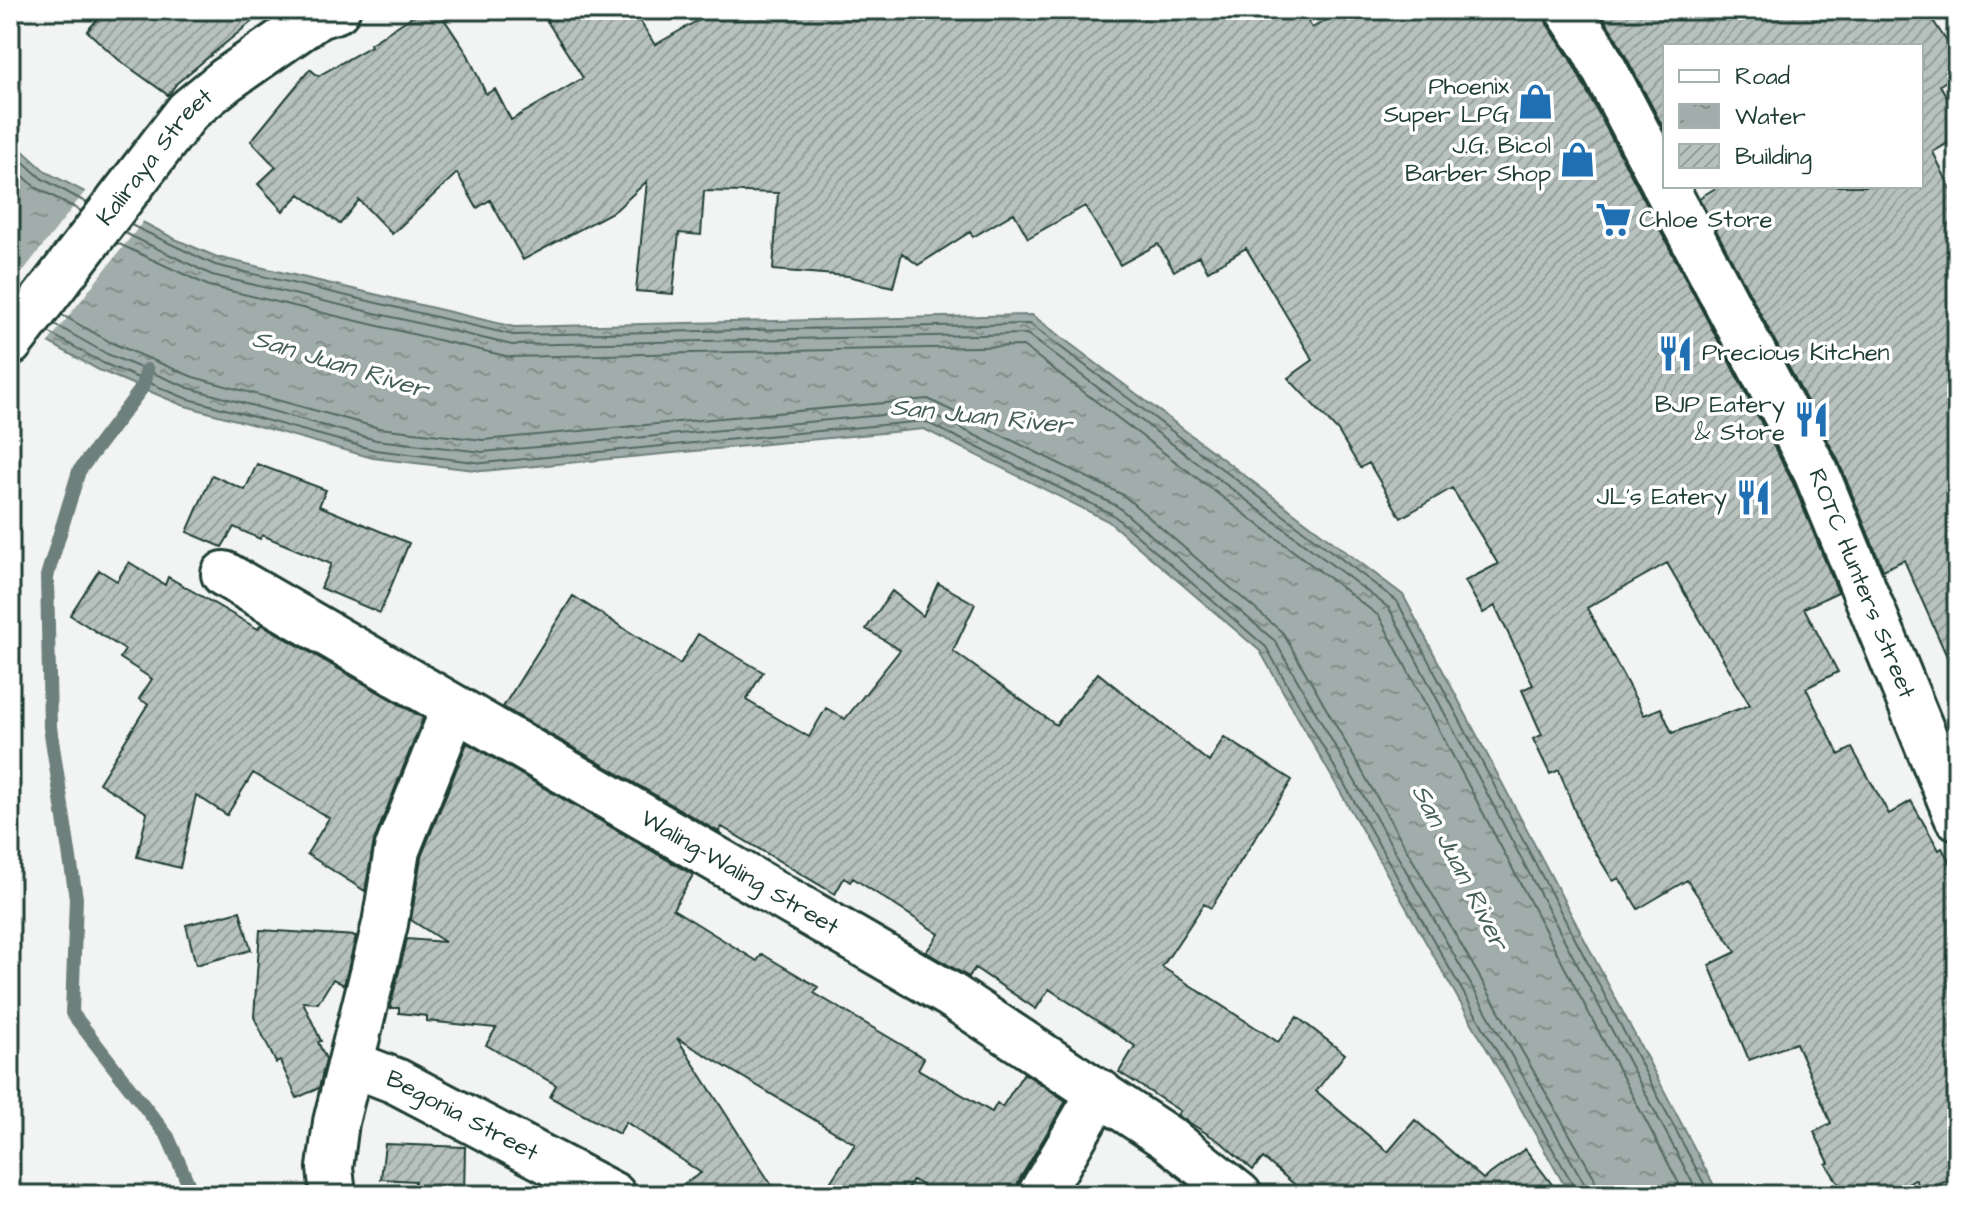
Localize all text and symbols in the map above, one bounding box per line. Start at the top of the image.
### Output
legend [1663,44,1923,188]
text: Road [1735,60,1790,94]
place label: Phoenix Super LPG [1384,70,1510,132]
street label: Kaliraya Street [89,80,221,233]
shop icon: Phoenix Super LPG [1516,82,1554,120]
text: Water [1735,100,1806,134]
place label: J.G. Bicol Barber Shop [1405,129,1551,191]
text: Building [1735,140,1812,175]
shop icon: J.G. Bicol Barber Shop [1558,141,1596,179]
supermarket icon: Chloe Store [1594,201,1632,239]
place label: Chloe Store [1639,203,1773,237]
water label: San Juan River [248,320,434,408]
restaurant icon: Precious Kitchen [1657,334,1695,372]
place label: Precious Kitchen [1702,336,1890,370]
place label: BJP Eatery & Store [1655,388,1785,450]
water label: San Juan River [889,389,1076,444]
restaurant icon: BJP Eatery & Store [1792,400,1830,438]
street label: ROTC Hunters Street [1800,464,1924,704]
restaurant icon: JL's Eatery [1734,478,1772,516]
place label: JL's Eatery [1597,480,1727,515]
water label: San Juan River [1403,778,1518,958]
street label: Waling-Waling Street [634,802,846,944]
street label: Begonia Street [382,1062,545,1170]

